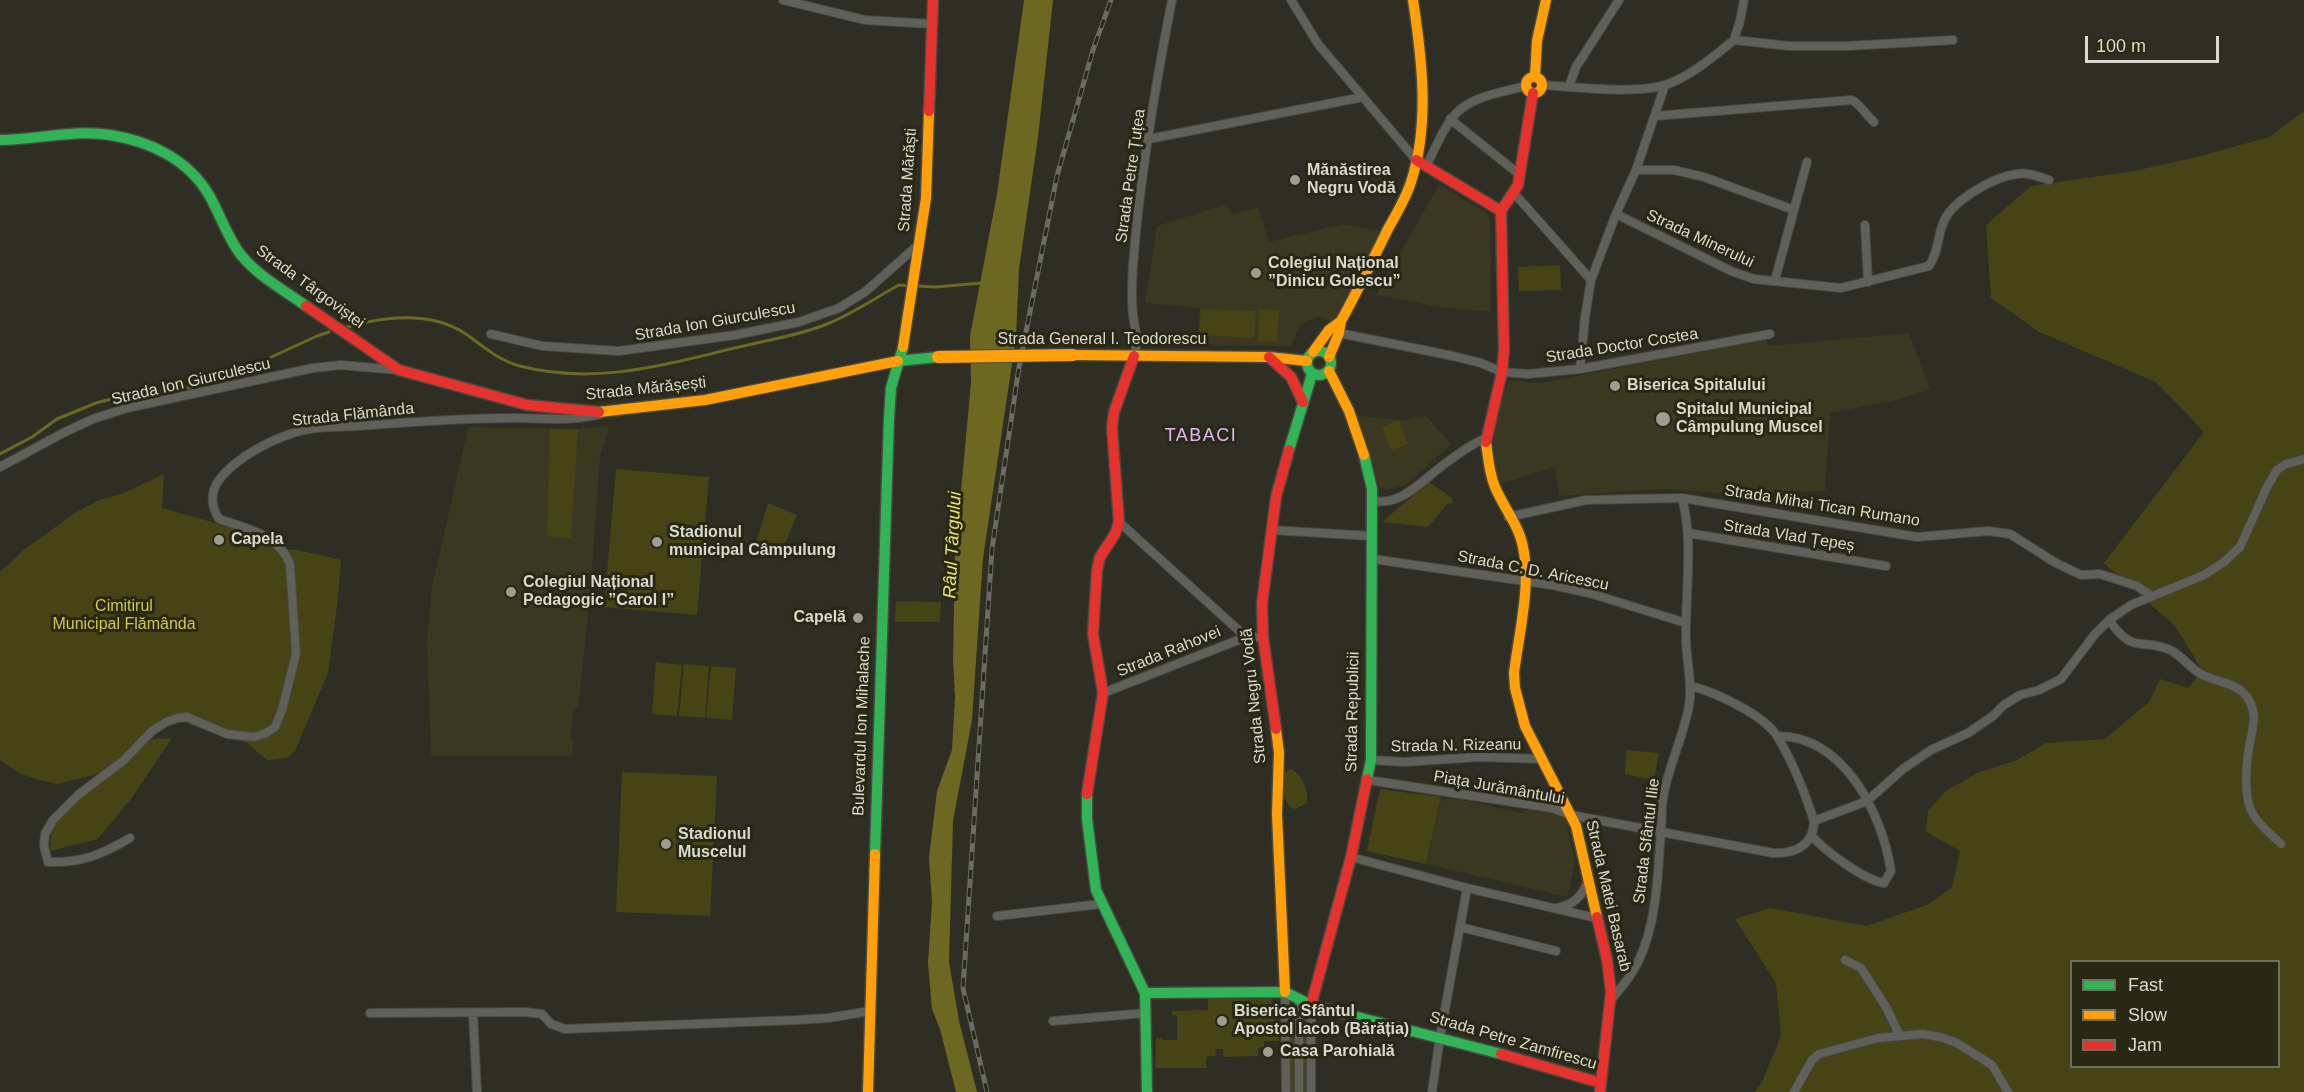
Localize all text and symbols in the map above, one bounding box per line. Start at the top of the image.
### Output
scale bar [2088,24,2222,62]
text: 100 m [2096,36,2146,56]
street label: Strada Petre Țuțea [1112,108,1150,244]
street label: Strada Mărăști [895,127,921,233]
place label: Mănăstirea Negru Vodă [1307,161,1396,199]
marker: Mănăstirea Negru Vodă [1288,173,1302,187]
street label: Strada Minerului [1643,206,1757,272]
street label: Strada Târgoviștei [252,241,368,333]
place label: Colegiul Național ”Dinicu Golescu” [1268,254,1400,292]
marker: Colegiul Național ”Dinicu Golescu” [1249,266,1263,280]
street label: Strada Ion Giurculescu [633,298,797,346]
street label: Strada Doctor Costea [1545,324,1699,368]
street label: Strada General I. Teodorescu [997,330,1207,350]
street label: Strada Ion Giurculescu [110,354,272,410]
street label: Strada Mărășești [585,373,707,405]
place label: Biserica Spitalului [1627,376,1766,396]
marker: Biserica Spitalului [1608,379,1622,393]
street label: Strada Flămânda [291,399,415,431]
place label: Spitalul Municipal Câmpulung Muscel [1676,400,1823,438]
marker: Spitalul Municipal Câmpulung Muscel [1654,410,1672,428]
district label: TABACI [1165,425,1237,447]
street label: Strada Mihai Tican Rumano [1723,481,1921,531]
water label: Râul Târgului [939,491,967,599]
street label: Strada Vlad Țepeș [1722,516,1856,556]
place label: Stadionul municipal Câmpulung [669,523,836,561]
place label: Capela [231,530,283,550]
marker: Capela [212,533,226,547]
marker: Stadionul municipal Câmpulung [650,535,664,549]
street label: Strada C. D. Aricescu [1456,547,1610,595]
place label: Colegiul Național Pedagogic ”Carol I” [523,573,674,611]
marker: Colegiul Național Pedagogic ”Carol I” [504,585,518,599]
park label: Cimitirul Municipal Flămânda [52,597,196,635]
place label: Capelă [794,608,846,628]
marker: Capelă [851,611,865,625]
street label: Strada Rahovei [1114,622,1224,682]
street label: Strada Negru Vodă [1237,627,1271,765]
street label: Bulevardul Ion Mihalache [849,636,875,816]
street label: Strada Republicii [1342,651,1364,773]
street label: Strada N. Rizeanu [1390,735,1522,757]
street label: Piața Jurământului [1432,767,1566,809]
street label: Strada Sfântul Ilie [1630,777,1664,905]
street label: Strada Matei Basarab [1581,818,1635,974]
place label: Stadionul Muscelul [678,825,751,863]
marker: Stadionul Muscelul [659,837,673,851]
legend [2070,960,2280,1068]
text: Fast [2128,975,2163,995]
place label: Biserica Sfântul Apostol Iacob (Bărăția) [1234,1002,1409,1040]
text: Slow [2128,1005,2167,1025]
street label: Strada Petre Zamfirescu [1427,1008,1599,1074]
marker: Biserica Sfântul Apostol Iacob (Bărăția) [1215,1014,1229,1028]
text: Jam [2128,1035,2162,1055]
place label: Casa Parohială [1280,1042,1395,1062]
marker: Casa Parohială [1261,1045,1275,1059]

